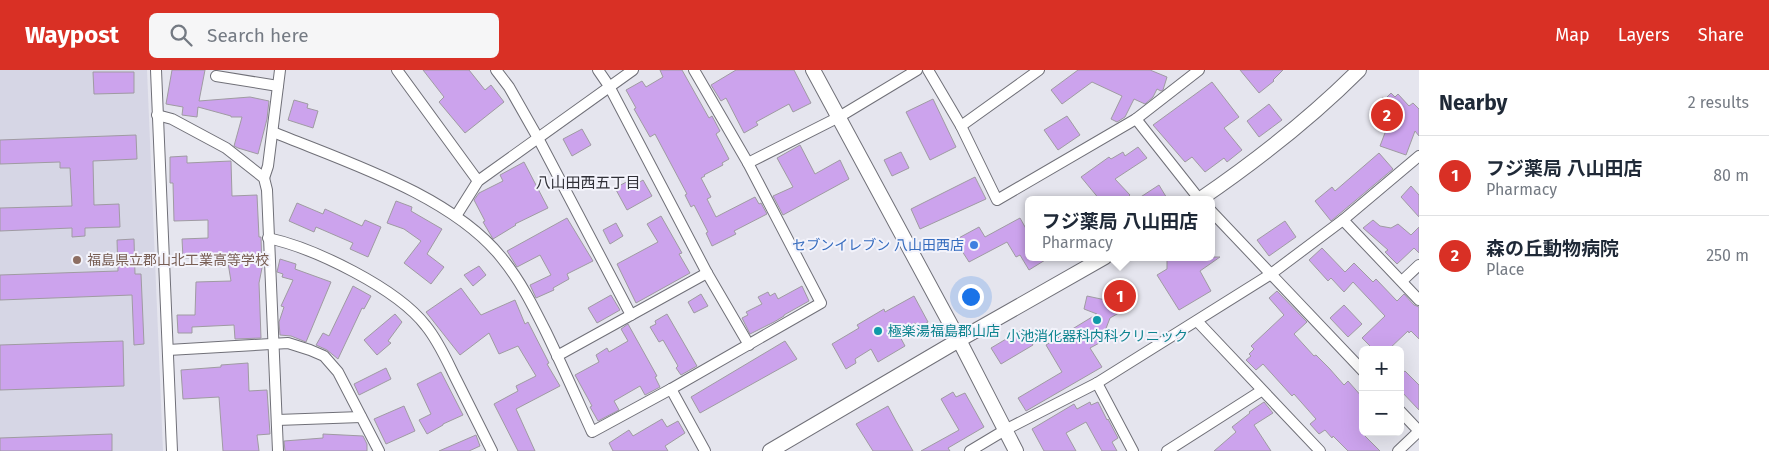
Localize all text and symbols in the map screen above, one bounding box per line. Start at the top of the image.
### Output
search box [149,13,499,58]
text: Waypost [25,21,119,49]
icon: search [167,21,195,49]
text: Search here [207,24,309,47]
text: Map [1555,24,1590,46]
text: Layers [1618,24,1670,46]
text: Share [1698,24,1744,46]
text: Nearby [1439,90,1507,116]
text: 2 results [1688,93,1749,112]
pin: 2 [1371,96,1403,134]
text: フジ薬局 八山田店 [1486,157,1643,180]
text: 1 [1451,166,1459,185]
text: 80 m [1713,166,1749,185]
district label: 八山田西五丁目 [535,174,641,192]
text: Pharmacy [1486,180,1557,199]
popup [1025,196,1215,261]
text: フジ薬局 八山田店 [1042,210,1198,233]
text: Pharmacy [1042,233,1113,252]
place label: セブンイレブン 八山田西店 [792,237,964,254]
text: 森の丘動物病院 [1486,237,1619,260]
marker: セブンイレブン 八山田西店 [968,239,980,251]
text: 2 [1451,246,1459,265]
text: 250 m [1706,246,1749,265]
place label: 福島県立郡山北工業高等学校 [87,252,269,269]
marker: 福島県立郡山北工業高等学校 [71,254,83,266]
text: Place [1486,260,1525,279]
pin: 1 [1104,277,1136,315]
your location [958,284,984,310]
marker: 小池消化器科内科クリニック [1091,314,1103,326]
place label: 極楽湯福島郡山店 [888,323,1000,340]
marker: 極楽湯福島郡山店 [872,325,884,337]
place label: 小池消化器科内科クリニック [1006,328,1188,345]
map controls [1359,346,1404,436]
button: + [1359,346,1404,391]
button: − [1359,391,1404,436]

